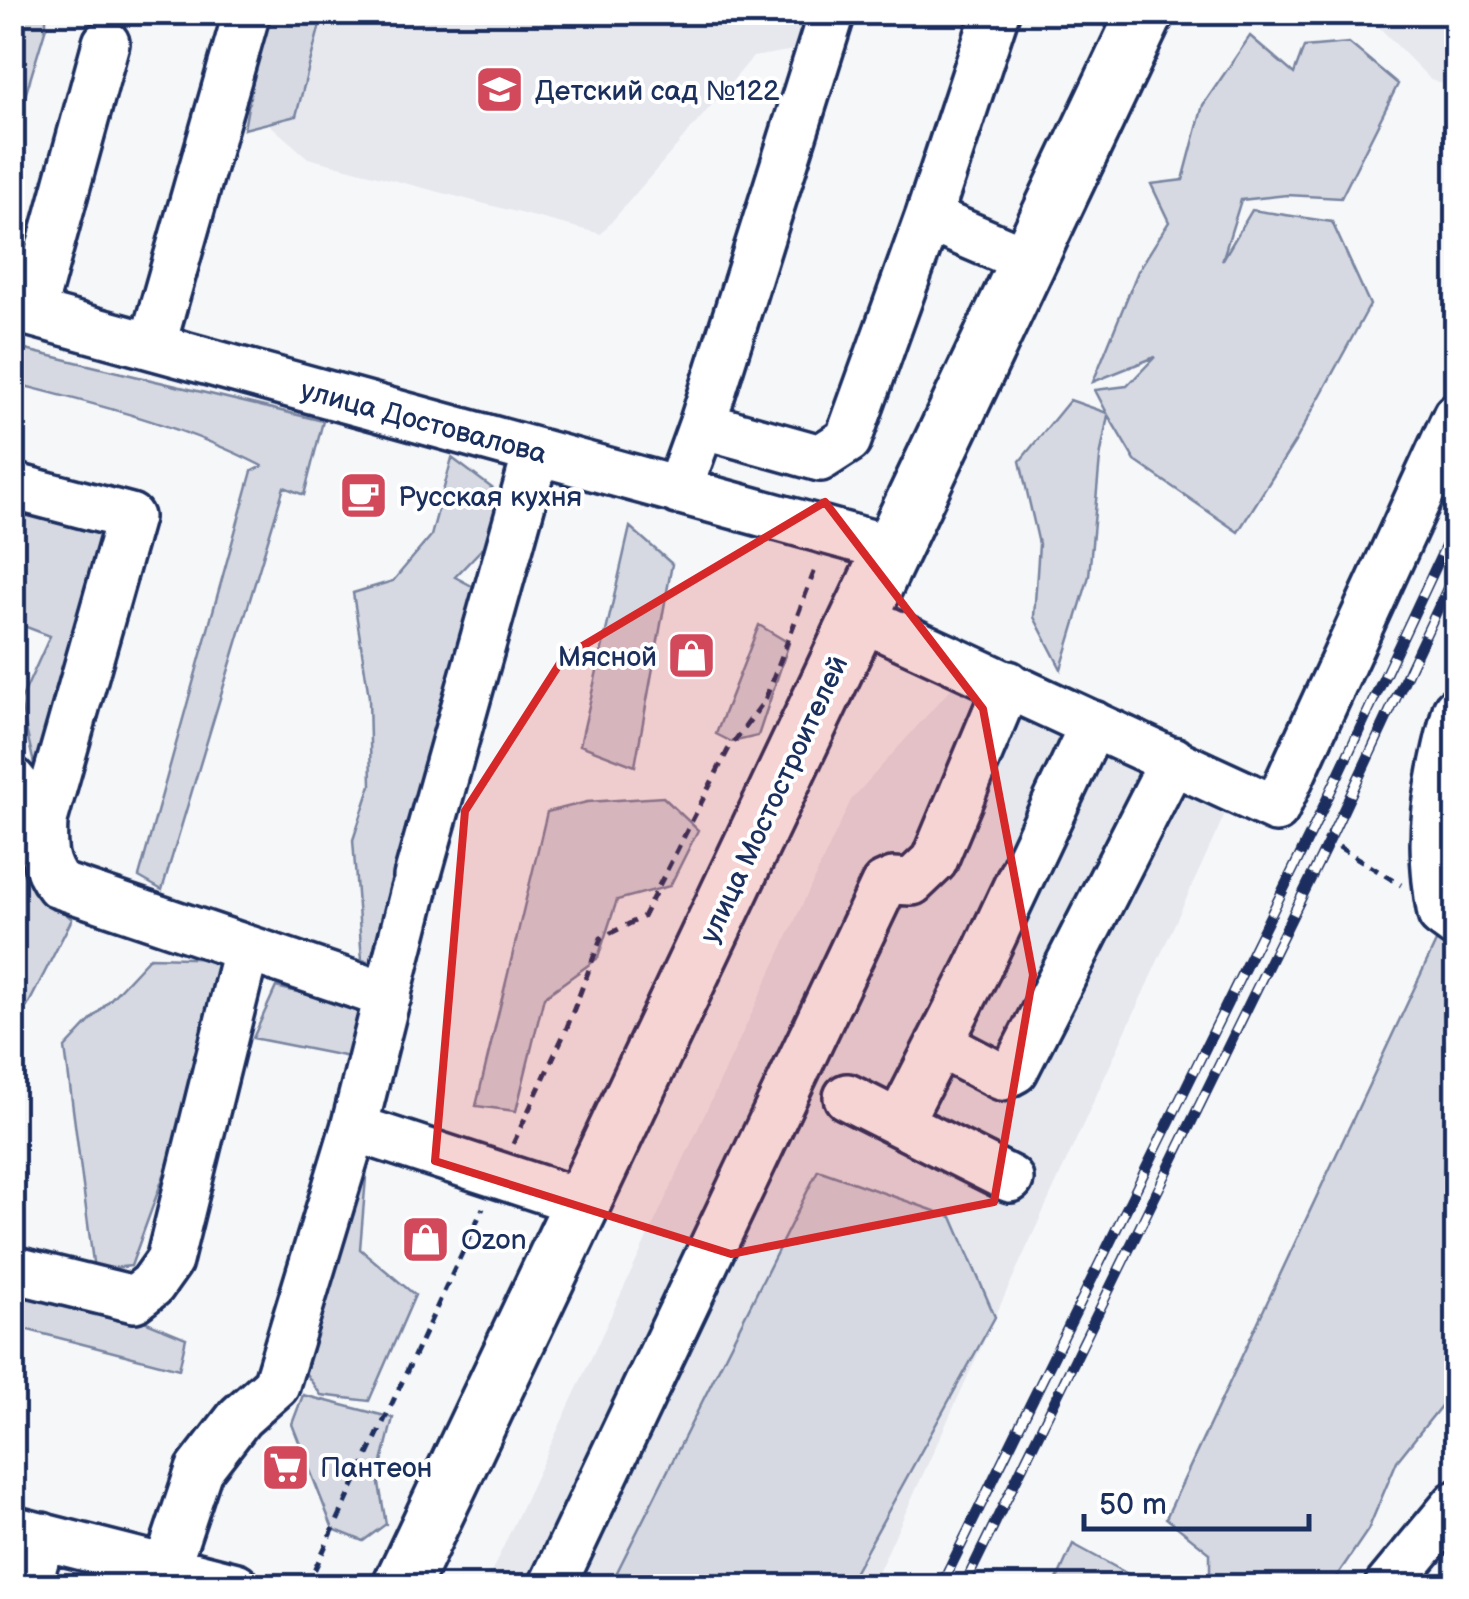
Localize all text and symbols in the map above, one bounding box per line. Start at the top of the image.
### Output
school or university icon: Детский сад №122 [474,64,526,116]
place label: Детский сад №122 [535,75,780,108]
street label: улица Достовалова [297,374,551,471]
cafe icon: Русская кухня [337,470,389,522]
place label: Русская кухня [398,481,582,514]
shop icon: Мясной [666,630,718,682]
place label: Мясной [558,641,657,674]
street label: улица Мостостроителей [693,651,855,948]
shop icon: Ozon [400,1213,452,1265]
place label: Ozon [461,1224,527,1257]
supermarket icon: Пантеон [259,1441,311,1493]
place label: Пантеон [320,1452,432,1485]
scale bar [1084,1469,1309,1531]
text: 50 m [1099,1487,1167,1523]

